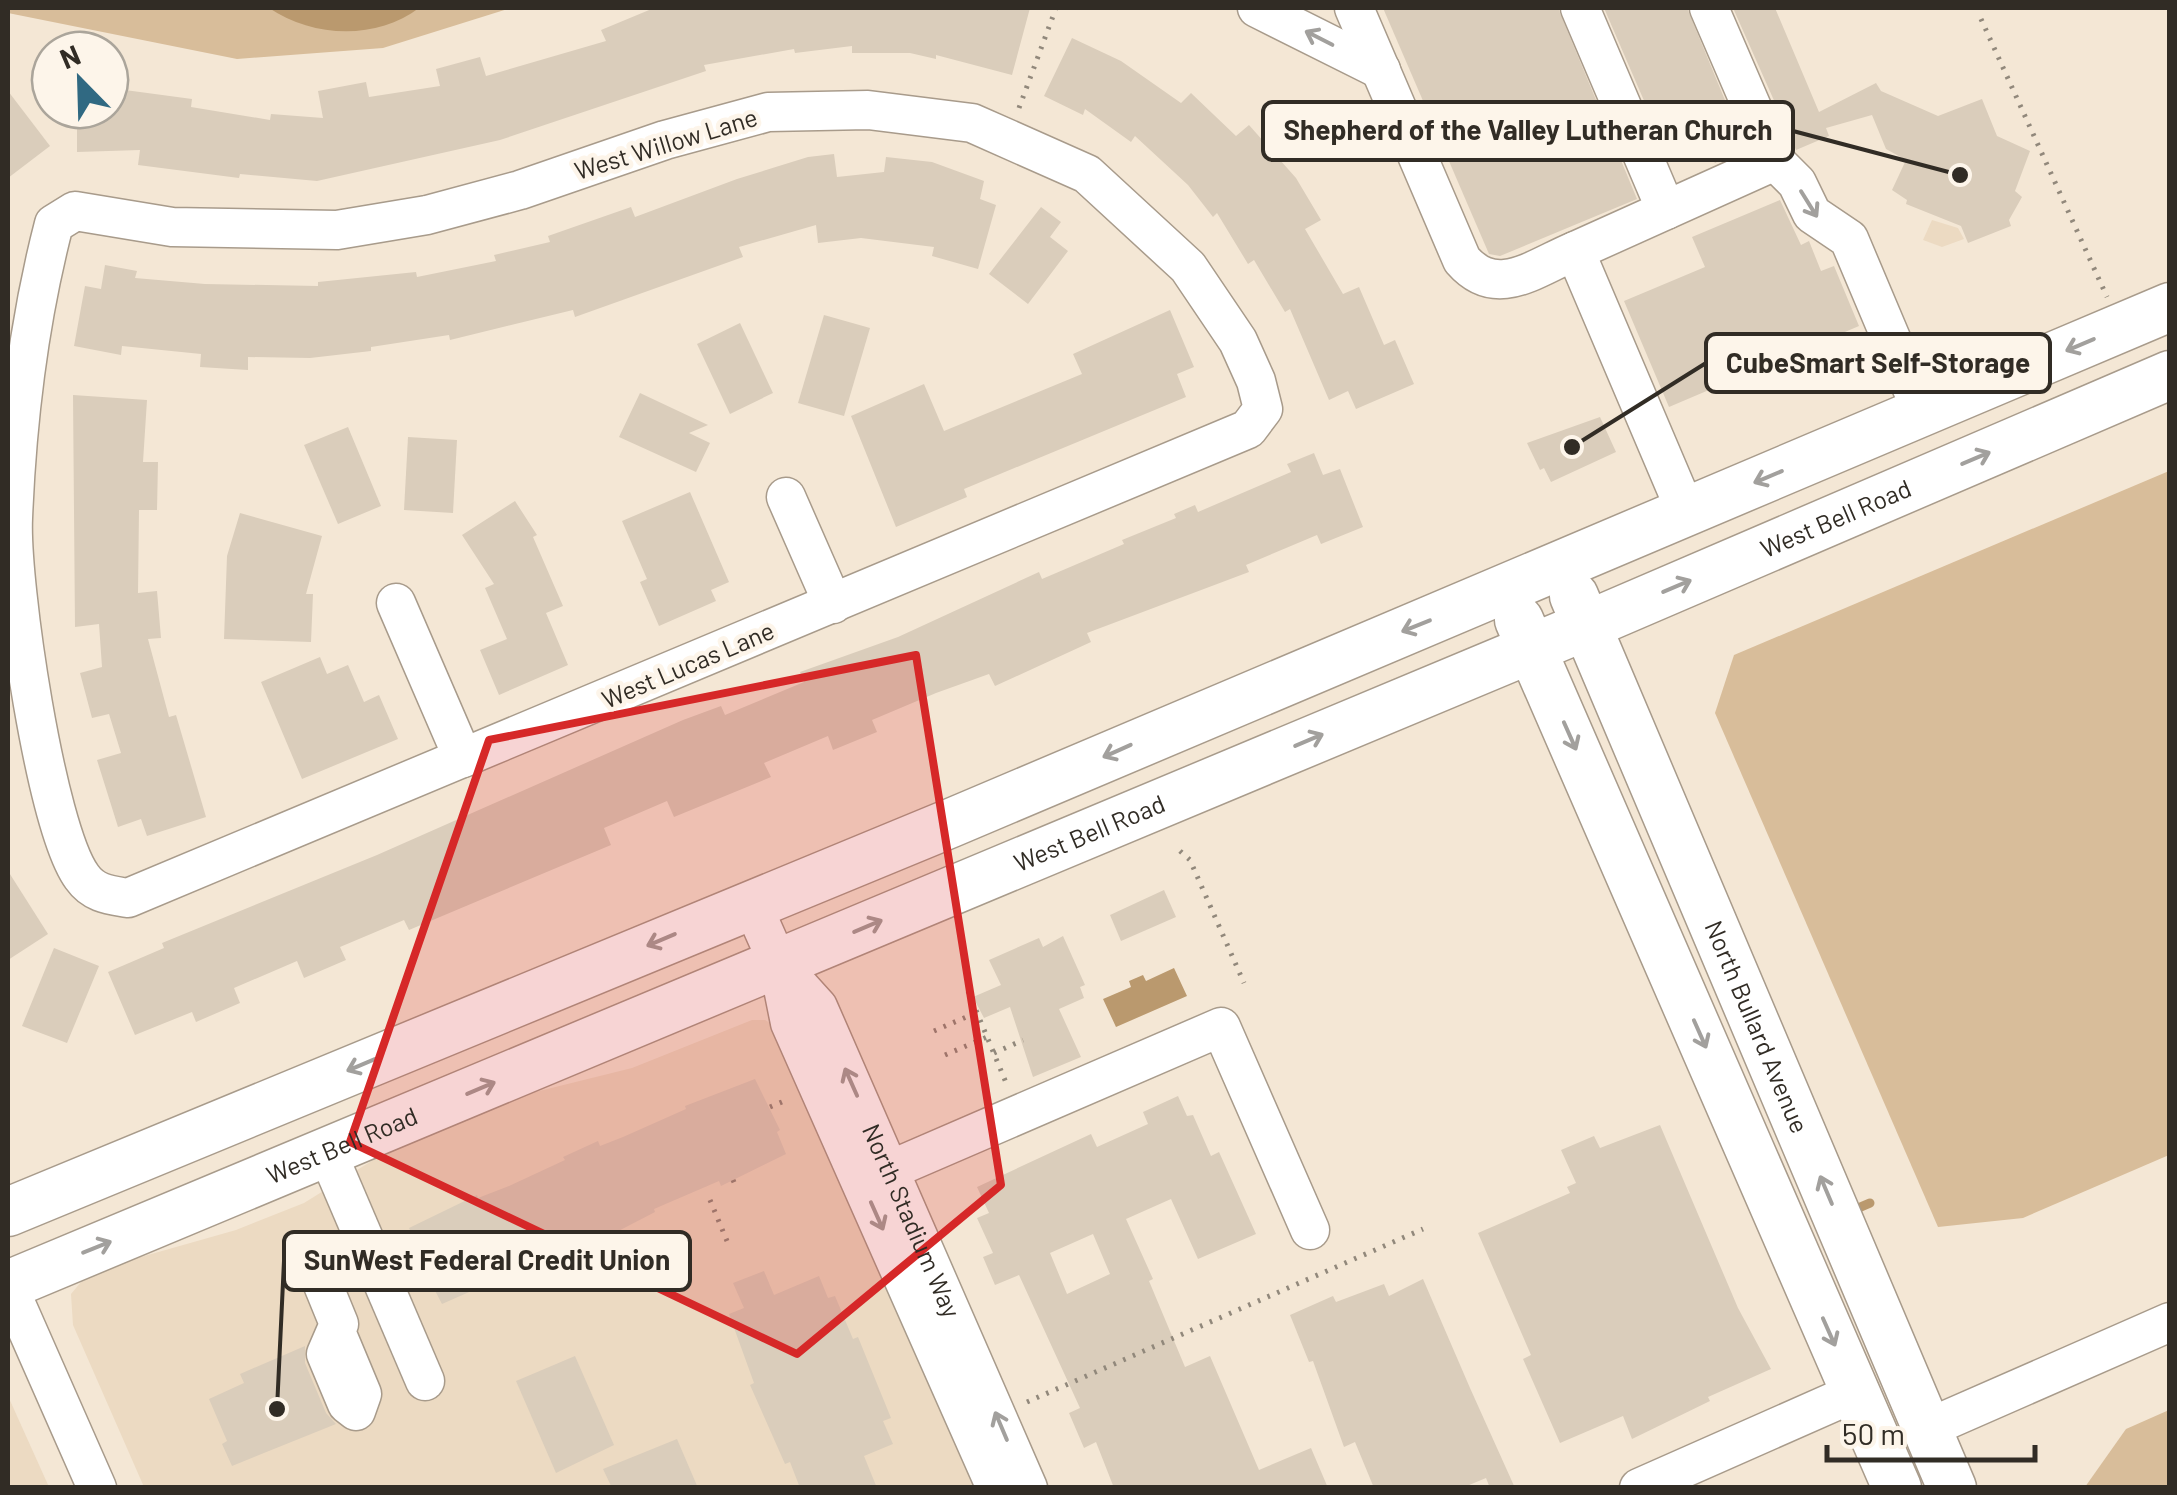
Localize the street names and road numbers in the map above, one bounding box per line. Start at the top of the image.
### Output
street label: West Willow Lane [571,101,761,185]
street label: West Bell Road [1756,472,1915,563]
street label: West Lucas Lane [597,614,778,714]
street label: West Bell Road [1009,787,1169,877]
street label: North Bullard Avenue [1699,916,1816,1137]
street label: West Bell Road [262,1100,422,1189]
street label: North Stadium Way [857,1119,968,1322]

